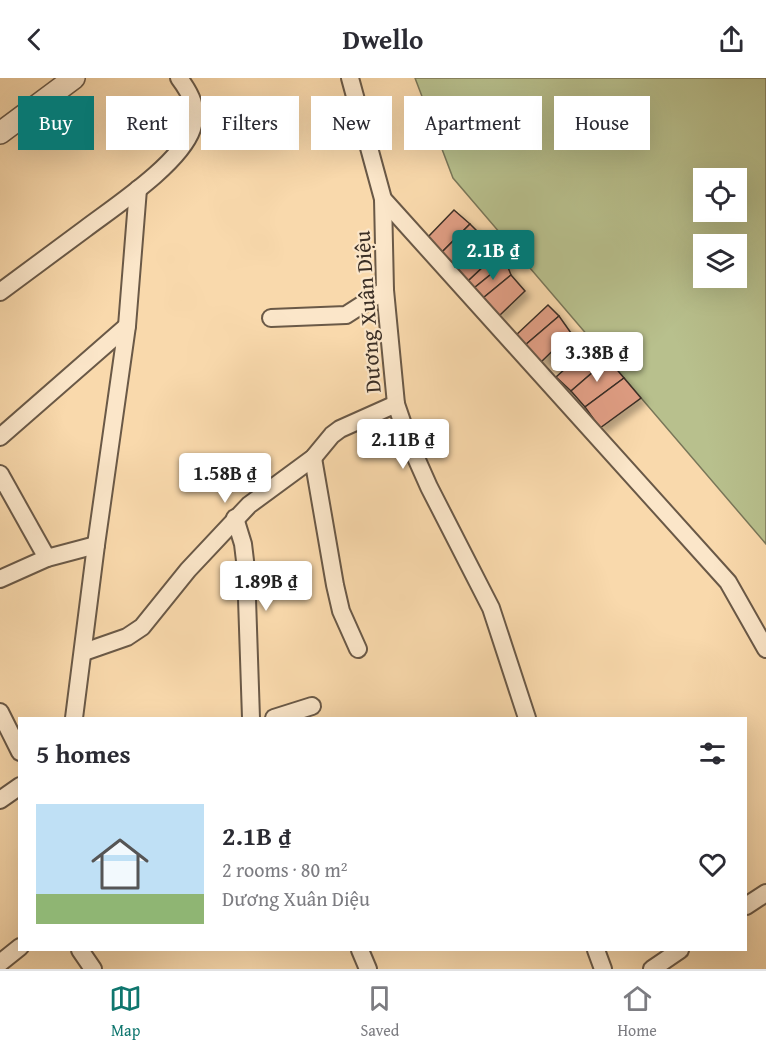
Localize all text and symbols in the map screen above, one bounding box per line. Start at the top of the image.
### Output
text: Dwello [343,19,423,59]
icon: back [18,23,51,56]
icon: share [715,23,748,56]
chip: Buy [18,96,94,150]
chip: Rent [106,96,189,150]
chip: Filters [201,96,299,150]
chip: New [311,96,392,150]
chip: Apartment [404,96,542,150]
chip: House [554,96,650,150]
map controls [693,168,747,288]
button: locate [693,168,747,222]
street label: Dương Xuân Diệu [345,230,389,394]
pin: 2.1B ₫ [444,230,542,281]
button: layers [693,234,747,288]
text: 2.1B ₫ [466,235,520,264]
pin: 3.38B ₫ [542,332,652,383]
text: 3.38B ₫ [565,337,629,366]
pin: 2.11B ₫ [348,419,458,470]
text: 2.11B ₫ [371,424,435,453]
pin: 1.58B ₫ [170,453,280,504]
text: 1.58B ₫ [193,458,257,487]
pin: 1.89B ₫ [211,561,321,612]
text: 1.89B ₫ [234,566,298,595]
text: 5 homes [36,734,131,773]
icon: filters [696,737,729,770]
text: 2.1B ₫ [222,816,292,855]
icon: home [84,828,156,900]
icon: heart [696,848,729,881]
text: 2 rooms · 80 m² [222,855,348,884]
text: Dương Xuân Diệu [222,884,370,913]
tab: Map [109,982,142,1042]
tab: Saved [360,982,399,1042]
tab: Home [617,982,657,1042]

